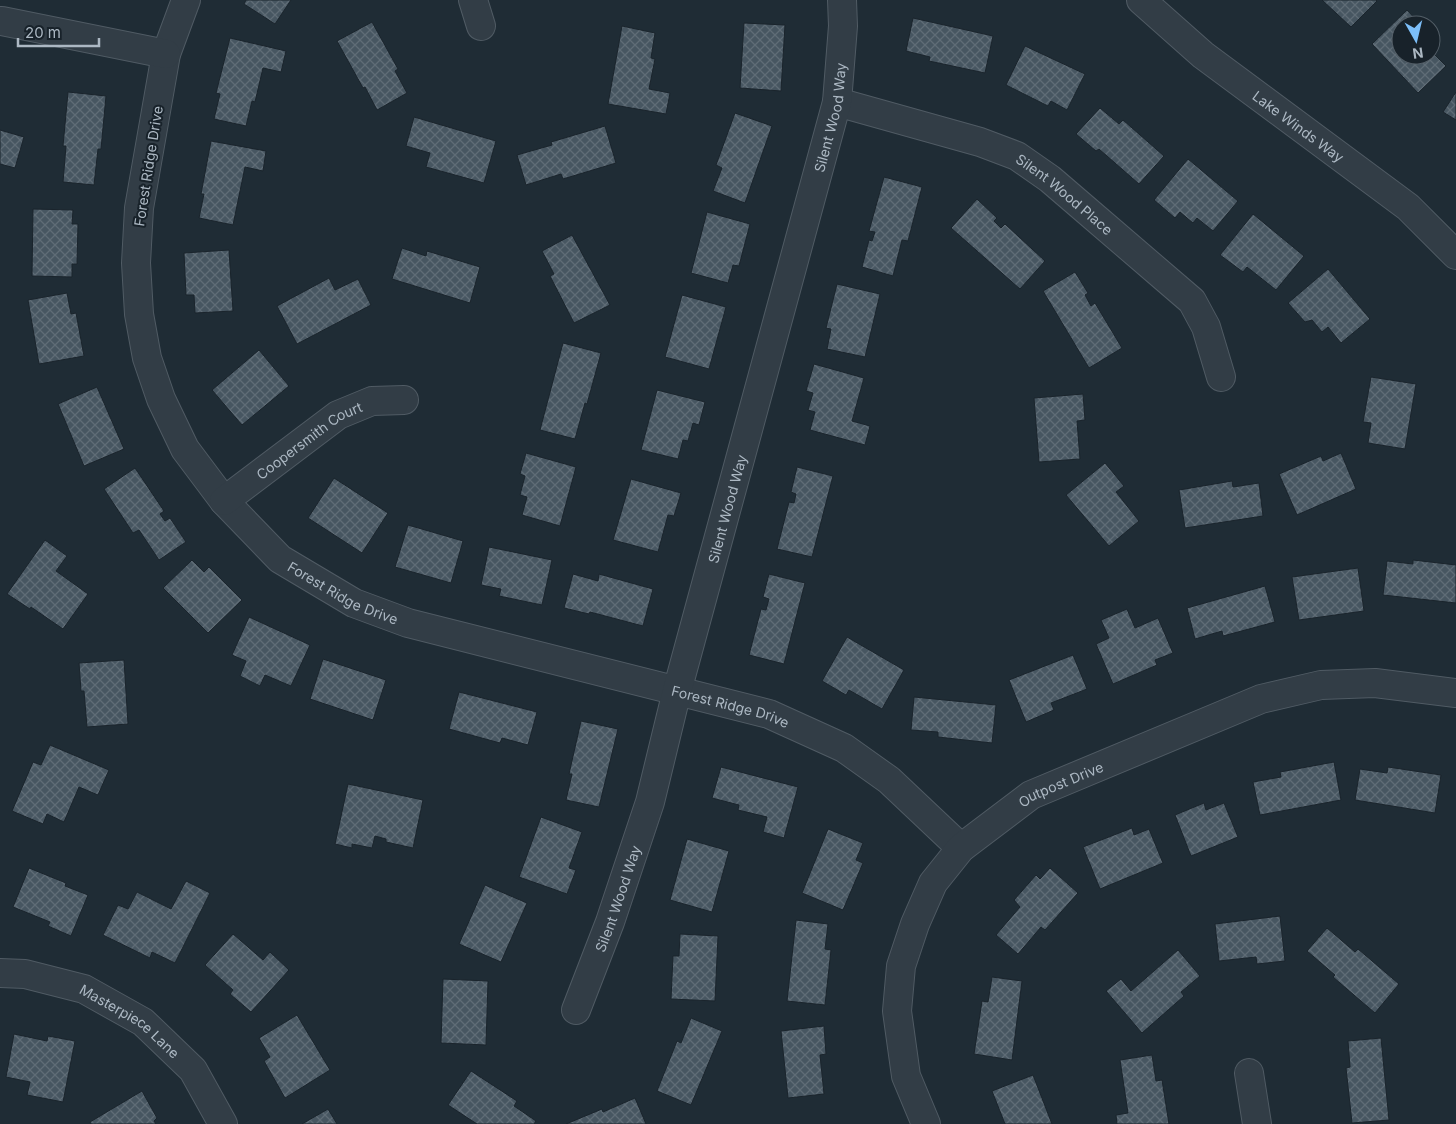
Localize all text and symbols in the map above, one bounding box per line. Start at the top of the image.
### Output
scale bar [18,15,99,47]
north arrow [1391,15,1441,65]
text: 20 m [25,23,61,42]
text: N [1411,44,1424,63]
street label: Silent Wood Way [810,62,849,174]
street label: Lake Winds Way [1250,87,1348,165]
street label: Forest Ridge Drive [130,105,166,227]
street label: Silent Wood Place [1013,150,1117,238]
street label: Coopersmith Court [252,397,365,482]
street label: Silent Wood Way [704,452,749,565]
street label: Forest Ridge Drive [285,557,401,627]
street label: Forest Ridge Drive [670,681,792,731]
street label: Outpost Drive [1015,757,1105,810]
street label: Silent Wood Way [591,843,644,954]
street label: Masterpiece Lane [77,980,183,1061]

